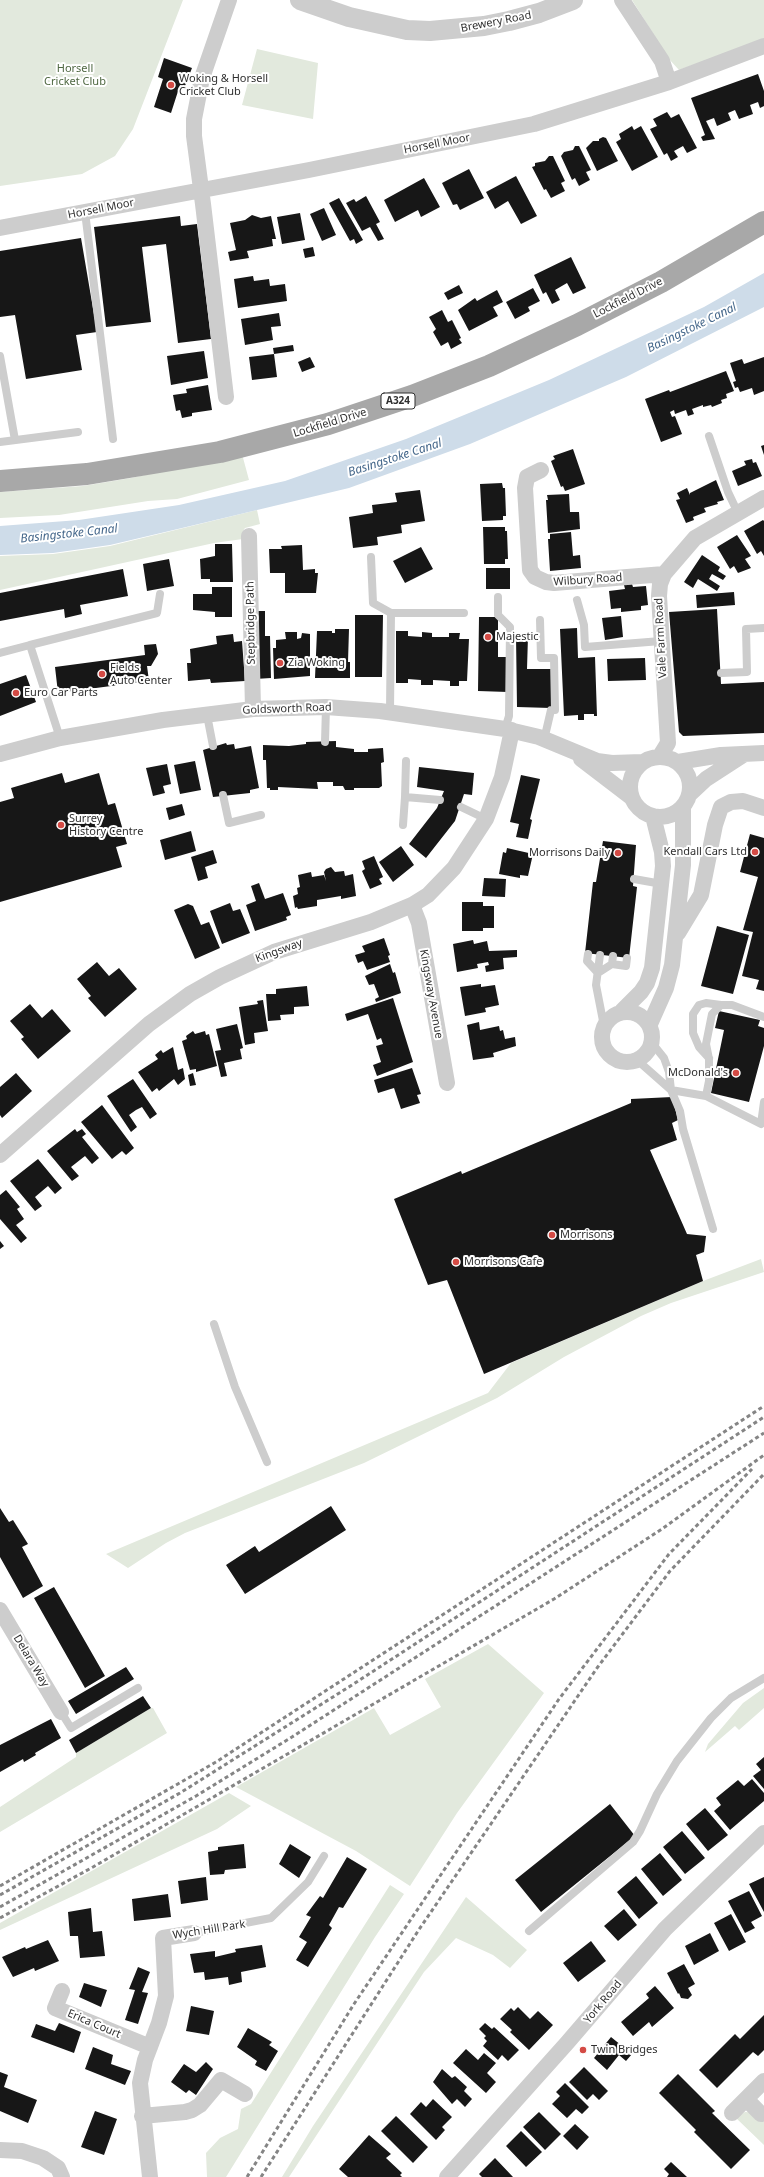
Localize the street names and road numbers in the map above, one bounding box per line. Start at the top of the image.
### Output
street label: Brewery Road [460,9,532,35]
street label: Horsell Moor [403,131,471,157]
street label: Horsell Moor [67,196,135,222]
street label: Lockfield Drive [591,275,665,321]
road number: A324 [381,393,415,409]
street label: Lockfield Drive [292,406,368,440]
street label: Wilbury Road [553,571,623,589]
street label: Stepbridge Path [244,581,258,665]
street label: Vale Farm Road [652,597,670,679]
street label: Goldsworth Road [242,701,332,717]
street label: Kingsway [254,936,304,966]
street label: Kingsway Avenue [417,948,445,1040]
street label: Delara Way [10,1633,52,1689]
street label: Wych Hill Park [172,1918,246,1942]
street label: York Road [581,1978,625,2026]
street label: Erica Court [65,2007,123,2041]

